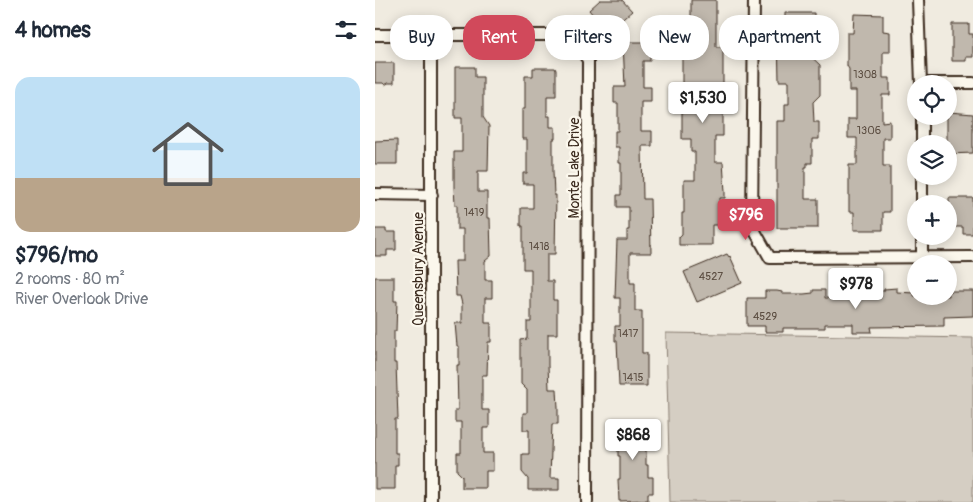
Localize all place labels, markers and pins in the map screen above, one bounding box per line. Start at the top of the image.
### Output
pin: $1,530 [662,82,744,124]
pin: $796 [716,198,776,241]
pin: $978 [826,268,886,310]
pin: $868 [603,418,663,461]

